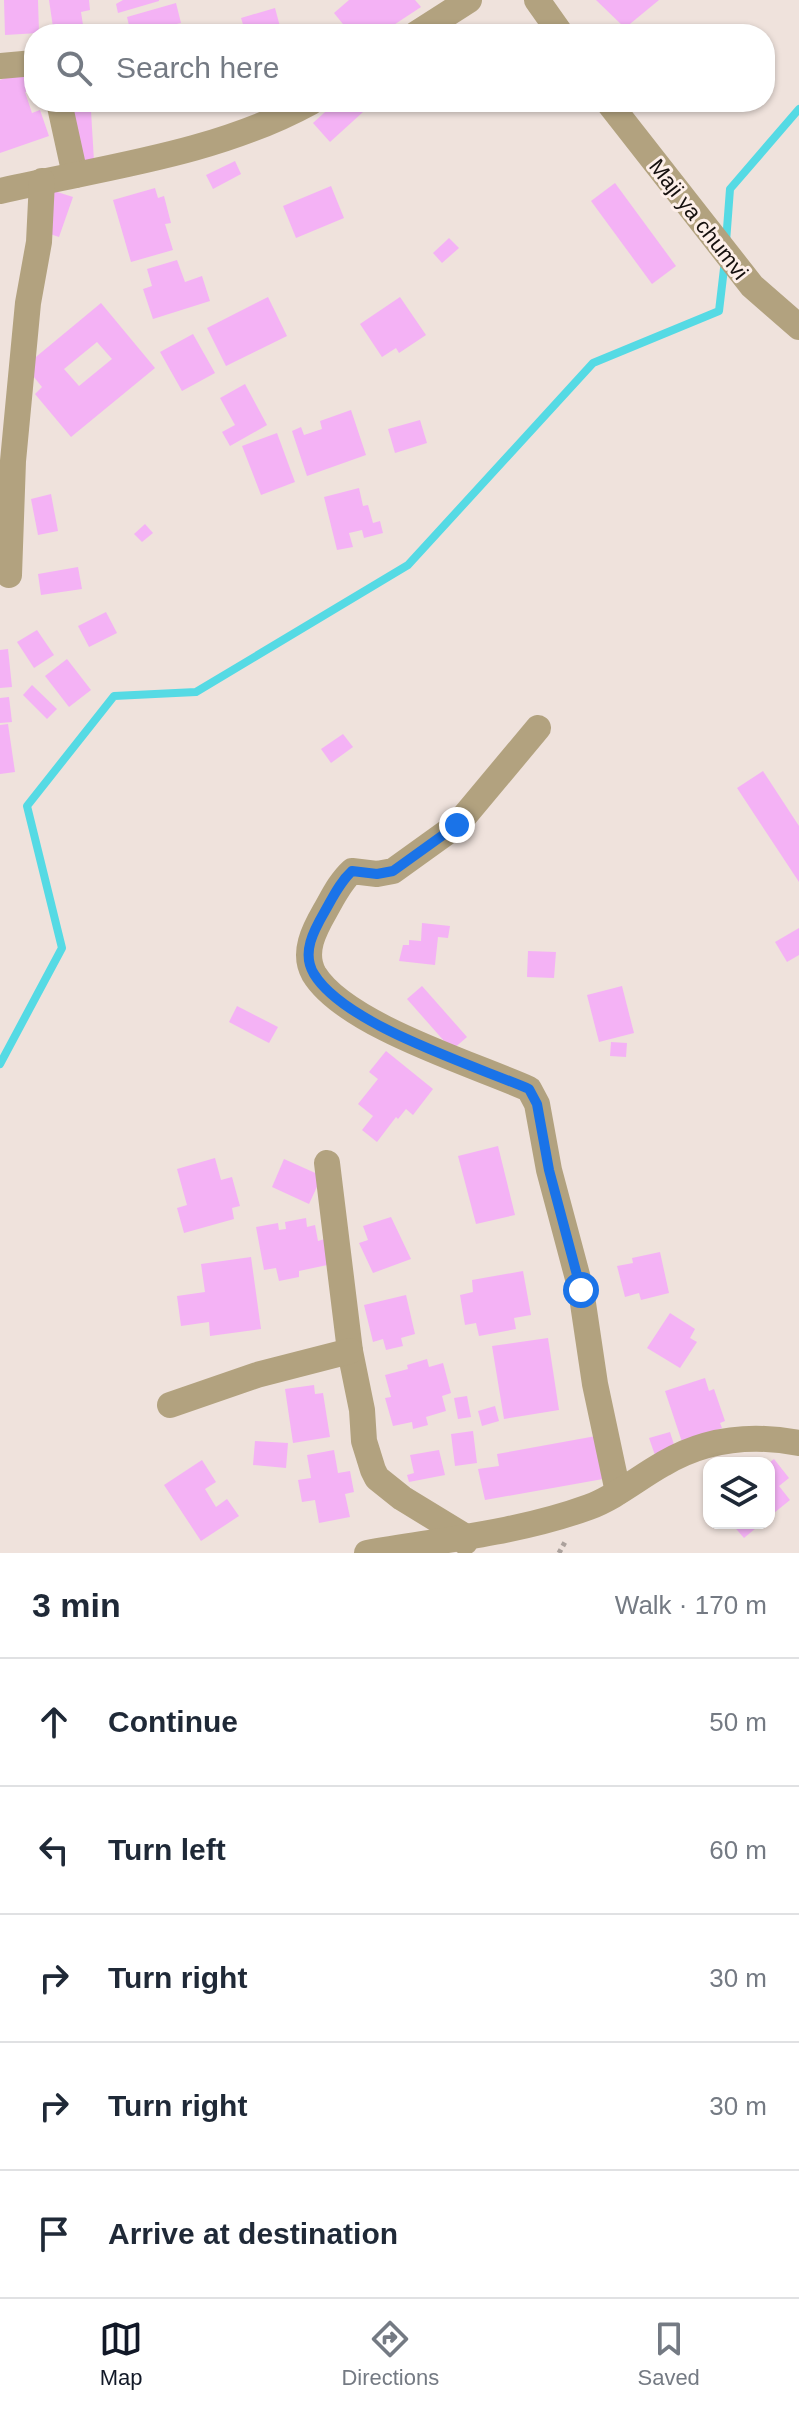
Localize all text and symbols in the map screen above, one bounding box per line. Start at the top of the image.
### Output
search box [24,24,775,112]
icon: search [52,46,96,90]
text: Search here [116,51,279,84]
street label: Maji ya chumvi [644,154,753,284]
route end [439,807,475,843]
route start [563,1272,599,1308]
map controls [703,1457,775,1529]
button: layers [703,1457,775,1529]
text: 3 min [32,1586,121,1624]
text: Walk · 170 m [615,1590,767,1620]
icon: ahead [32,1700,76,1744]
text: Continue [108,1705,238,1738]
text: 50 m [709,1707,767,1737]
icon: left [32,1828,76,1872]
text: Turn left [108,1833,226,1866]
text: 60 m [709,1835,767,1865]
icon: right [32,1956,76,2000]
text: Turn right [108,1961,247,1994]
text: 30 m [709,1963,767,1993]
icon: right [32,2084,76,2128]
text: Turn right [108,2089,247,2122]
text: 30 m [709,2091,767,2121]
icon: arrive [32,2212,76,2256]
text: Arrive at destination [108,2217,398,2250]
tab: Map [99,2317,143,2391]
tab: Directions [341,2317,439,2391]
tab: Saved [637,2317,700,2391]

